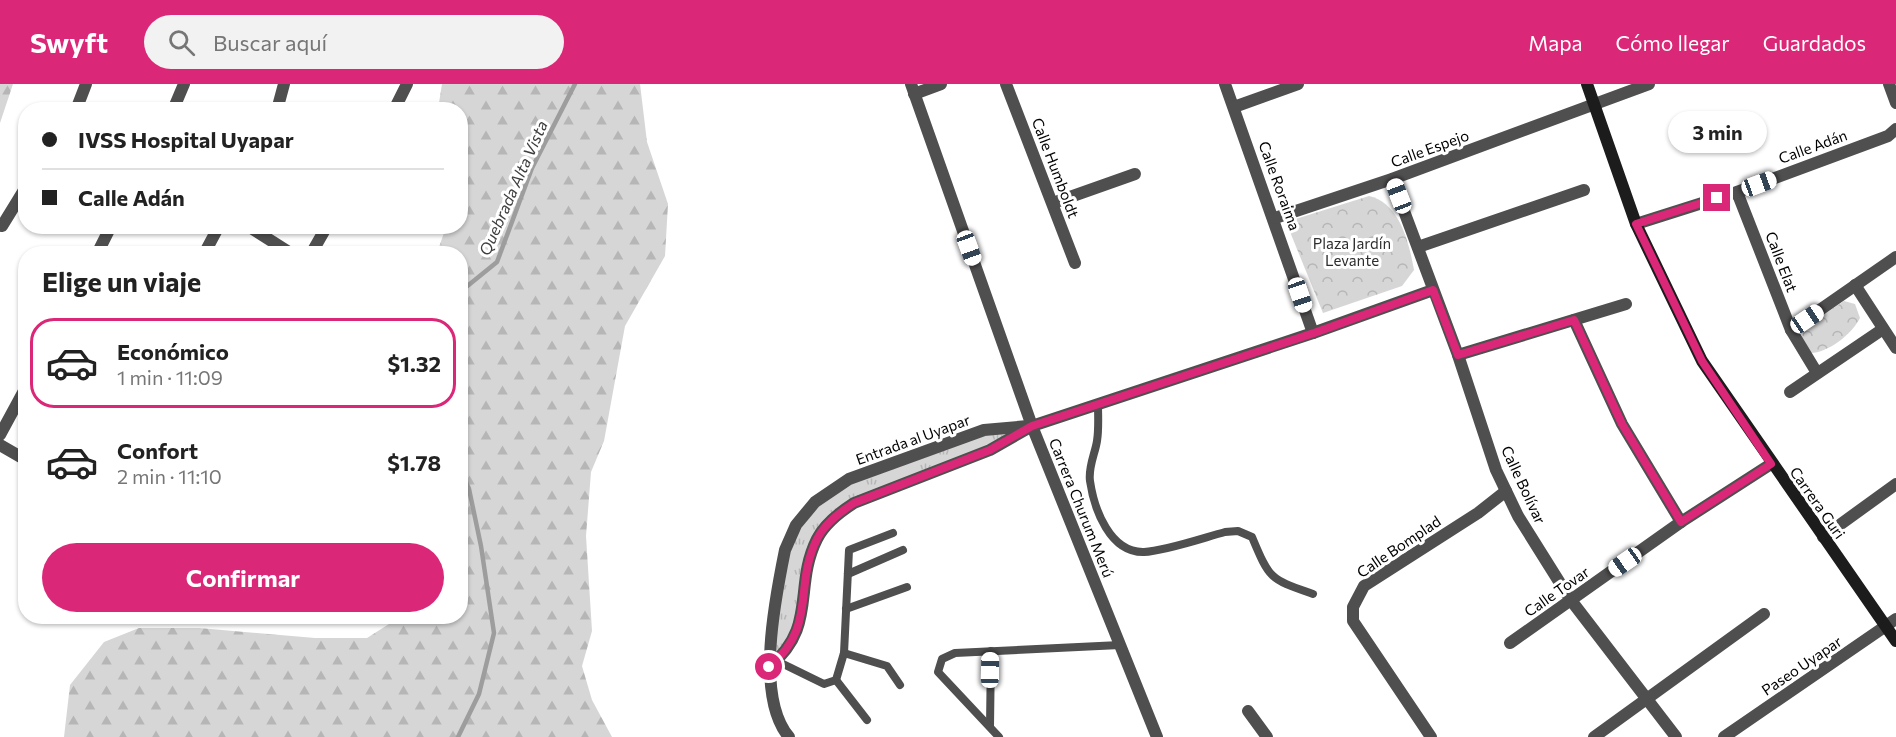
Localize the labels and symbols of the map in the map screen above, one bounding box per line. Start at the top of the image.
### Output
callout: 3 min [1668,111,1766,153]
street label: Calle Humboldt [1029,115,1083,220]
water label: Quebrada Alta Vista [474,117,551,258]
street label: Calle Adán [1776,125,1849,167]
street label: Calle Espejo [1388,126,1471,171]
street label: Calle Roraima [1255,139,1304,233]
car [1739,169,1779,199]
car [1384,176,1414,216]
route end [1703,184,1730,211]
car [954,228,984,268]
street label: Calle Elat [1762,229,1802,294]
park label: Plaza Jardín Levante [1313,234,1391,269]
car [1286,275,1314,315]
car [1787,301,1827,337]
street label: Entrada al Uyapar [853,410,972,468]
street label: Carrera Churum Merú [1046,435,1118,580]
street label: Calle Bolívar [1498,443,1550,527]
street label: Carrera Guri [1786,463,1849,542]
street label: Calle Bomplad [1353,511,1444,581]
car [1605,544,1645,580]
street label: Calle Tovar [1521,562,1592,620]
street label: Paseo Uyapar [1758,632,1845,699]
car [981,652,999,688]
route start [755,653,782,680]

